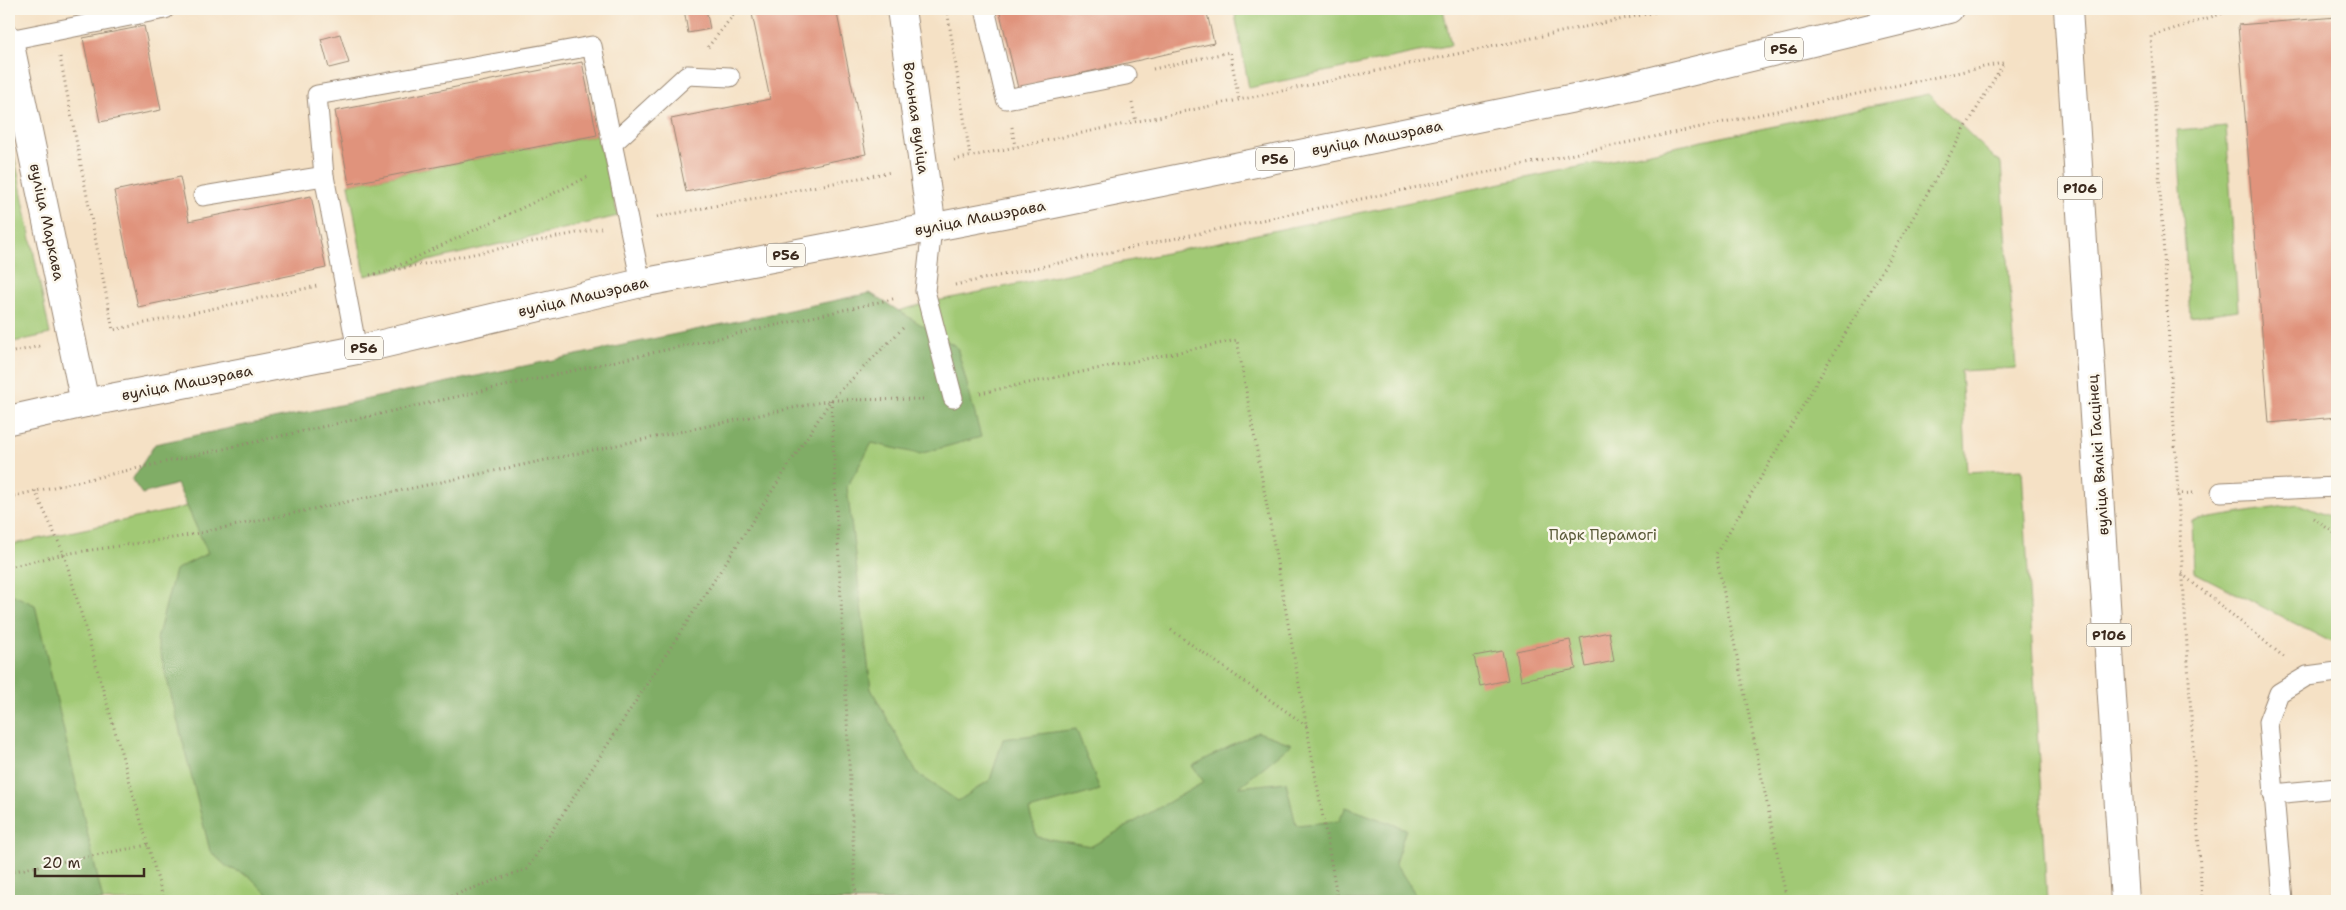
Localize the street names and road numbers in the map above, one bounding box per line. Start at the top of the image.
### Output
road number: Р56 [1765,38,1803,61]
street label: Вольная вуліца [898,61,934,176]
street label: вуліца Машэрава [1310,115,1445,160]
road number: Р56 [1256,148,1294,170]
street label: вуліца Маркава [25,162,69,283]
road number: Р106 [2058,177,2102,200]
street label: вуліца Машэрава [913,195,1048,240]
road number: Р56 [767,244,805,266]
street label: вуліца Машэрава [516,272,651,322]
road number: Р56 [345,336,383,359]
street label: вуліца Машэрава [120,360,255,405]
street label: вуліца Вялікі Гасцінец [2082,374,2114,536]
road number: Р106 [2086,624,2132,646]

